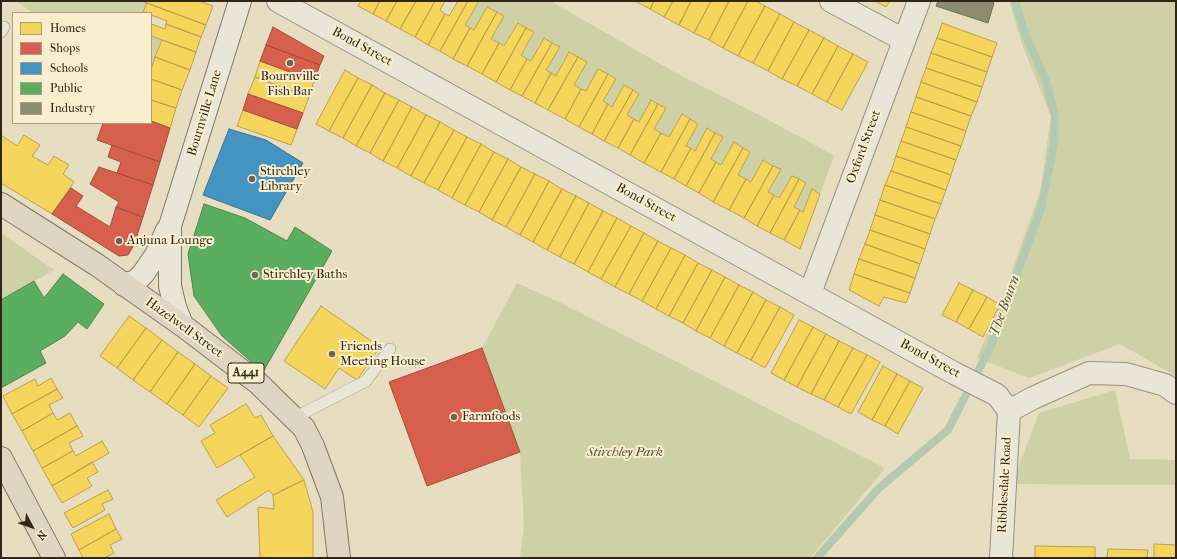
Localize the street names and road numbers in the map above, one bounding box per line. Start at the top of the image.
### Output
street label: Bond Street [329,24,395,70]
street label: Bournville Lane [184,68,226,158]
street label: Oxford Street [843,108,885,186]
street label: Bond Street [613,180,679,226]
street label: Hazelwell Street [142,295,226,361]
street label: Bond Street [897,336,963,382]
road number: A441 [228,363,264,383]
street label: Ribblesdale Road [995,437,1015,533]

